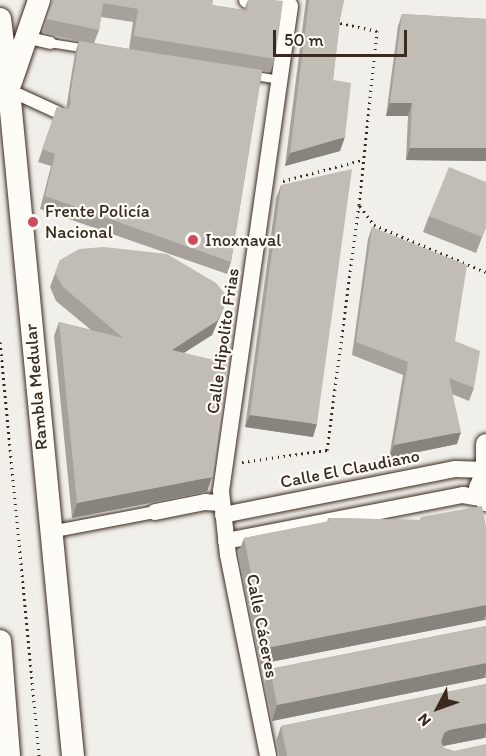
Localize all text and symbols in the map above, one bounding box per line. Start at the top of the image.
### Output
scale bar [276,18,410,56]
text: 50 m [284,29,324,51]
place label: Frente Policía Nacional [45,201,150,244]
marker: Frente Policía Nacional [26,215,40,229]
place label: Inoxnaval [205,229,281,251]
marker: Inoxnaval [186,233,200,247]
street label: Calle Hipolito Frias [202,267,244,415]
street label: Rambla Medular [20,323,52,451]
street label: Calle El Claudiano [278,445,422,493]
street label: Calle Cáceres [241,572,283,680]
north arrow [408,678,468,738]
text: N [413,710,435,730]

